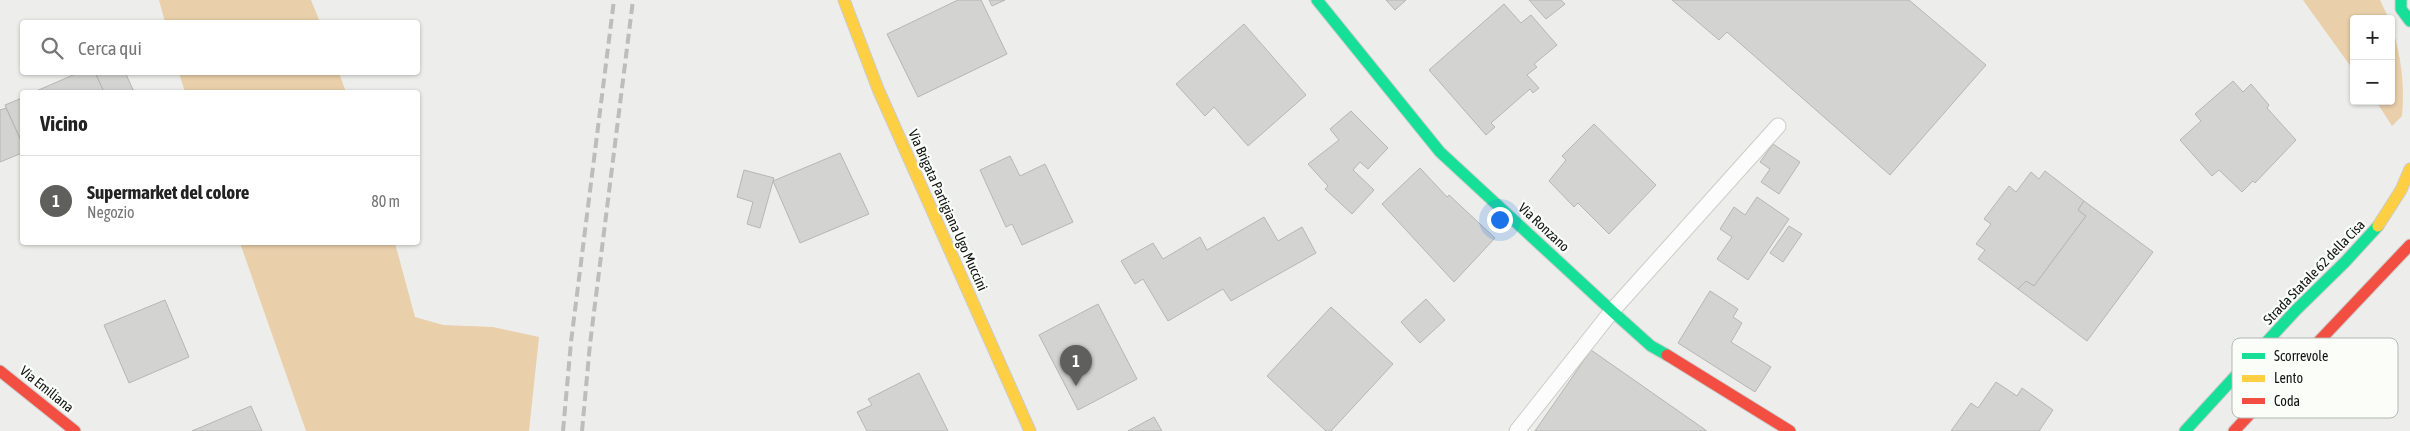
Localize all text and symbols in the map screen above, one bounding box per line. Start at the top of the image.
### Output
map controls [2350,15,2395,105]
button: + [2350,15,2395,60]
search box [20,20,420,75]
icon: search [38,34,66,62]
text: Cerca qui [78,37,142,59]
button: − [2350,60,2395,105]
text: Vicino [40,111,88,135]
street label: Via Brigata Partigiana Ugo Muccini [905,127,991,293]
text: Supermarket del colore [87,181,249,203]
text: 1 [52,192,60,210]
text: 80 m [371,192,400,210]
street label: Via Ronzano [1515,199,1573,255]
text: Negozio [87,203,135,221]
your location [1487,207,1513,233]
street label: Strada Statale 62 della Cisa [2260,216,2368,328]
legend [2232,338,2398,418]
pin: 1 [1060,345,1092,386]
text: Scorrevole [2274,348,2328,364]
street label: Via Emiliana [17,362,77,416]
text: Lento [2274,370,2303,386]
text: Coda [2274,393,2300,409]

